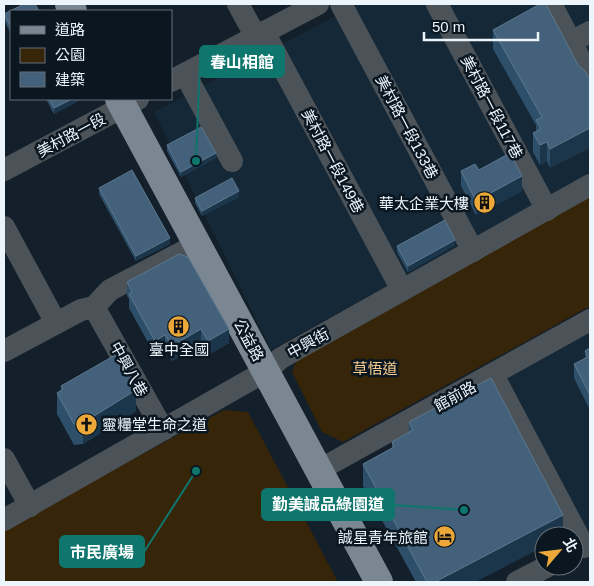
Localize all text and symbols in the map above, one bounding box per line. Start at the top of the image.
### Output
legend [10,10,172,100]
scale bar [424,10,538,42]
text: 50 m [432,18,465,35]
text: 道路 [55,21,85,38]
text: 公園 [55,46,85,63]
callout: 春山相館 [200,46,284,77]
street label: 美村路一段117巷 [458,53,526,161]
text: 春山相館 [210,54,274,71]
text: 建築 [55,71,85,88]
street label: 美村路一段133巷 [372,72,442,182]
street label: 美村路一段149巷 [298,106,368,216]
street label: 美村路一段 [34,110,108,160]
building icon: 華太企業大樓 [473,191,497,215]
place label: 華太企業大樓 [379,195,469,212]
building icon: 臺中全國 [167,314,191,338]
street label: 公益路 [231,316,267,364]
street label: 中興街 [284,325,332,361]
street label: 中興八巷 [107,339,151,399]
place label: 臺中全國 [149,341,209,358]
park label: 草悟道 [352,360,398,377]
street label: 館前路 [431,378,479,414]
church icon: 靈糧堂生命之道 [74,412,98,436]
place label: 靈糧堂生命之道 [102,416,207,433]
callout: 勤美誠品綠園道 [262,489,394,520]
text: 勤美誠品綠園道 [272,495,384,513]
hotel icon: 誠星青年旅館 [432,525,456,549]
north arrow [534,526,584,576]
place label: 誠星青年旅館 [338,529,428,546]
text: 北 [560,535,581,555]
callout: 市民廣場 [60,536,144,567]
text: 市民廣場 [70,544,134,561]

